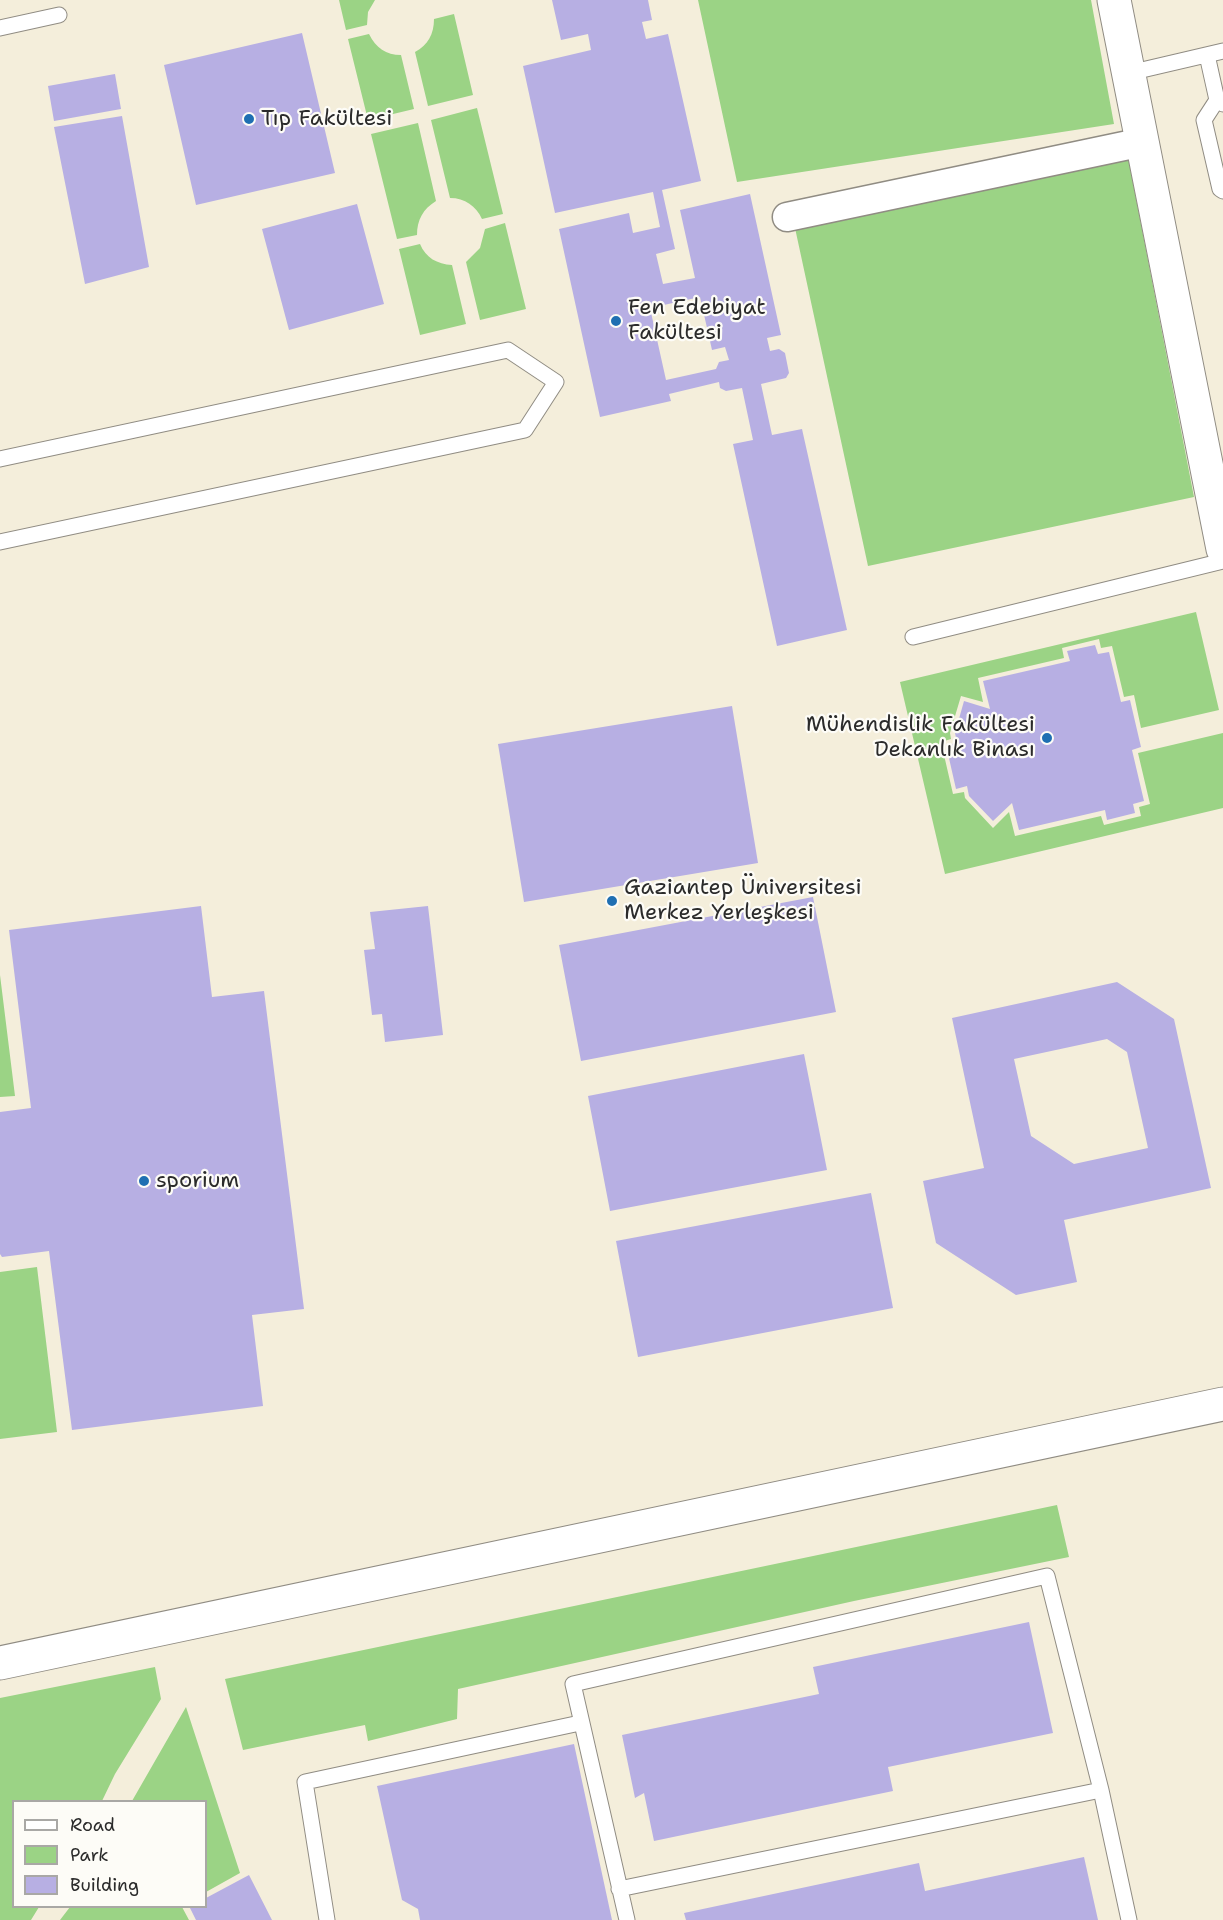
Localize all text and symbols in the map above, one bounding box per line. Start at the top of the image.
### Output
place label: Tıp Fakültesi [261,106,392,132]
marker: Tıp Fakültesi [242,112,256,126]
place label: Fen Edebiyat Fakültesi [628,295,766,346]
marker: Fen Edebiyat Fakültesi [609,314,623,328]
place label: Mühendislik Fakültesi Dekanlık Binası [806,712,1035,764]
marker: Mühendislik Fakültesi Dekanlık Binası [1040,731,1054,745]
place label: Gaziantep Üniversitesi Merkez Yerleşkesi [624,875,862,926]
marker: Gaziantep Üniversitesi Merkez Yerleşkesi [605,894,619,908]
place label: sporium [156,1168,239,1194]
marker: sporium [137,1174,151,1188]
legend [12,1800,207,1908]
text: Road [70,1813,115,1837]
text: Park [70,1843,109,1867]
text: Building [70,1873,139,1897]

